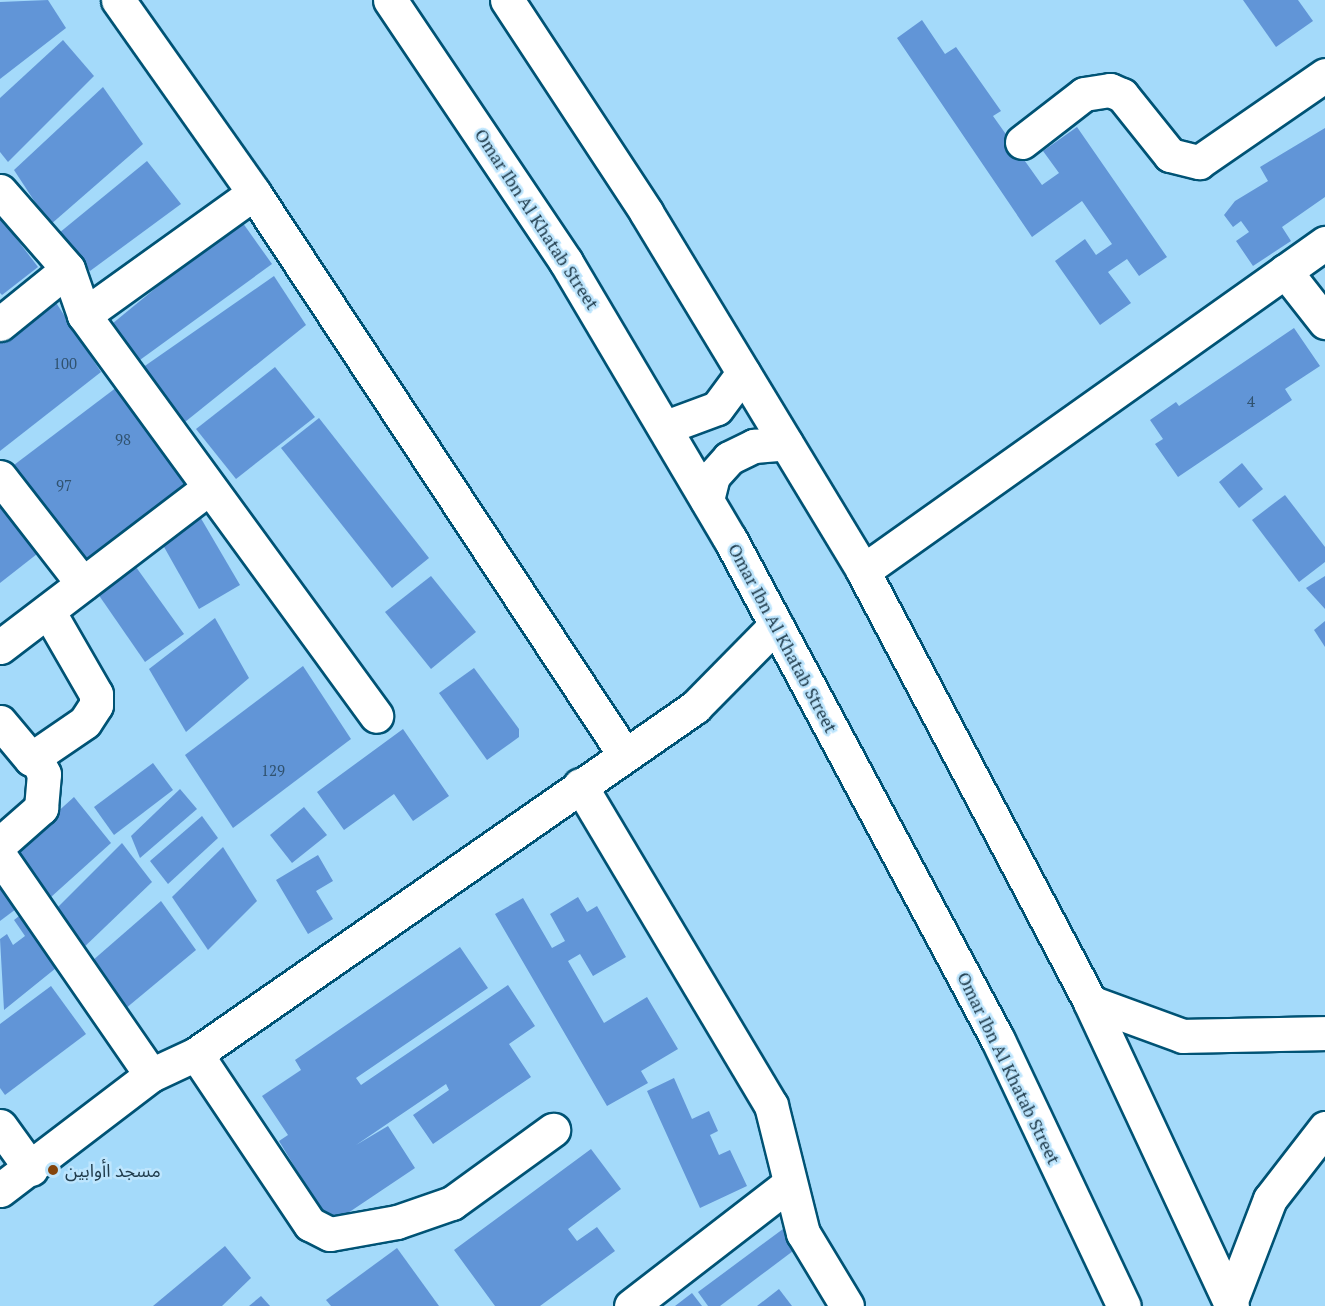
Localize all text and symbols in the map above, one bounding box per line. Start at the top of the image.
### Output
street label: Omar Ibn Al Khatab Street [470,124,604,314]
house number: 100 [53,355,77,373]
house number: 4 [1247,393,1255,411]
house number: 98 [115,431,131,449]
house number: 97 [56,477,72,495]
street label: Omar Ibn Al Khatab Street [724,539,842,737]
house number: 129 [261,762,285,780]
street label: Omar Ibn Al Khatab Street [953,968,1065,1168]
place label: مسجد اأوابين [65,1159,161,1181]
marker: مسجد اأوابين [46,1163,60,1177]

